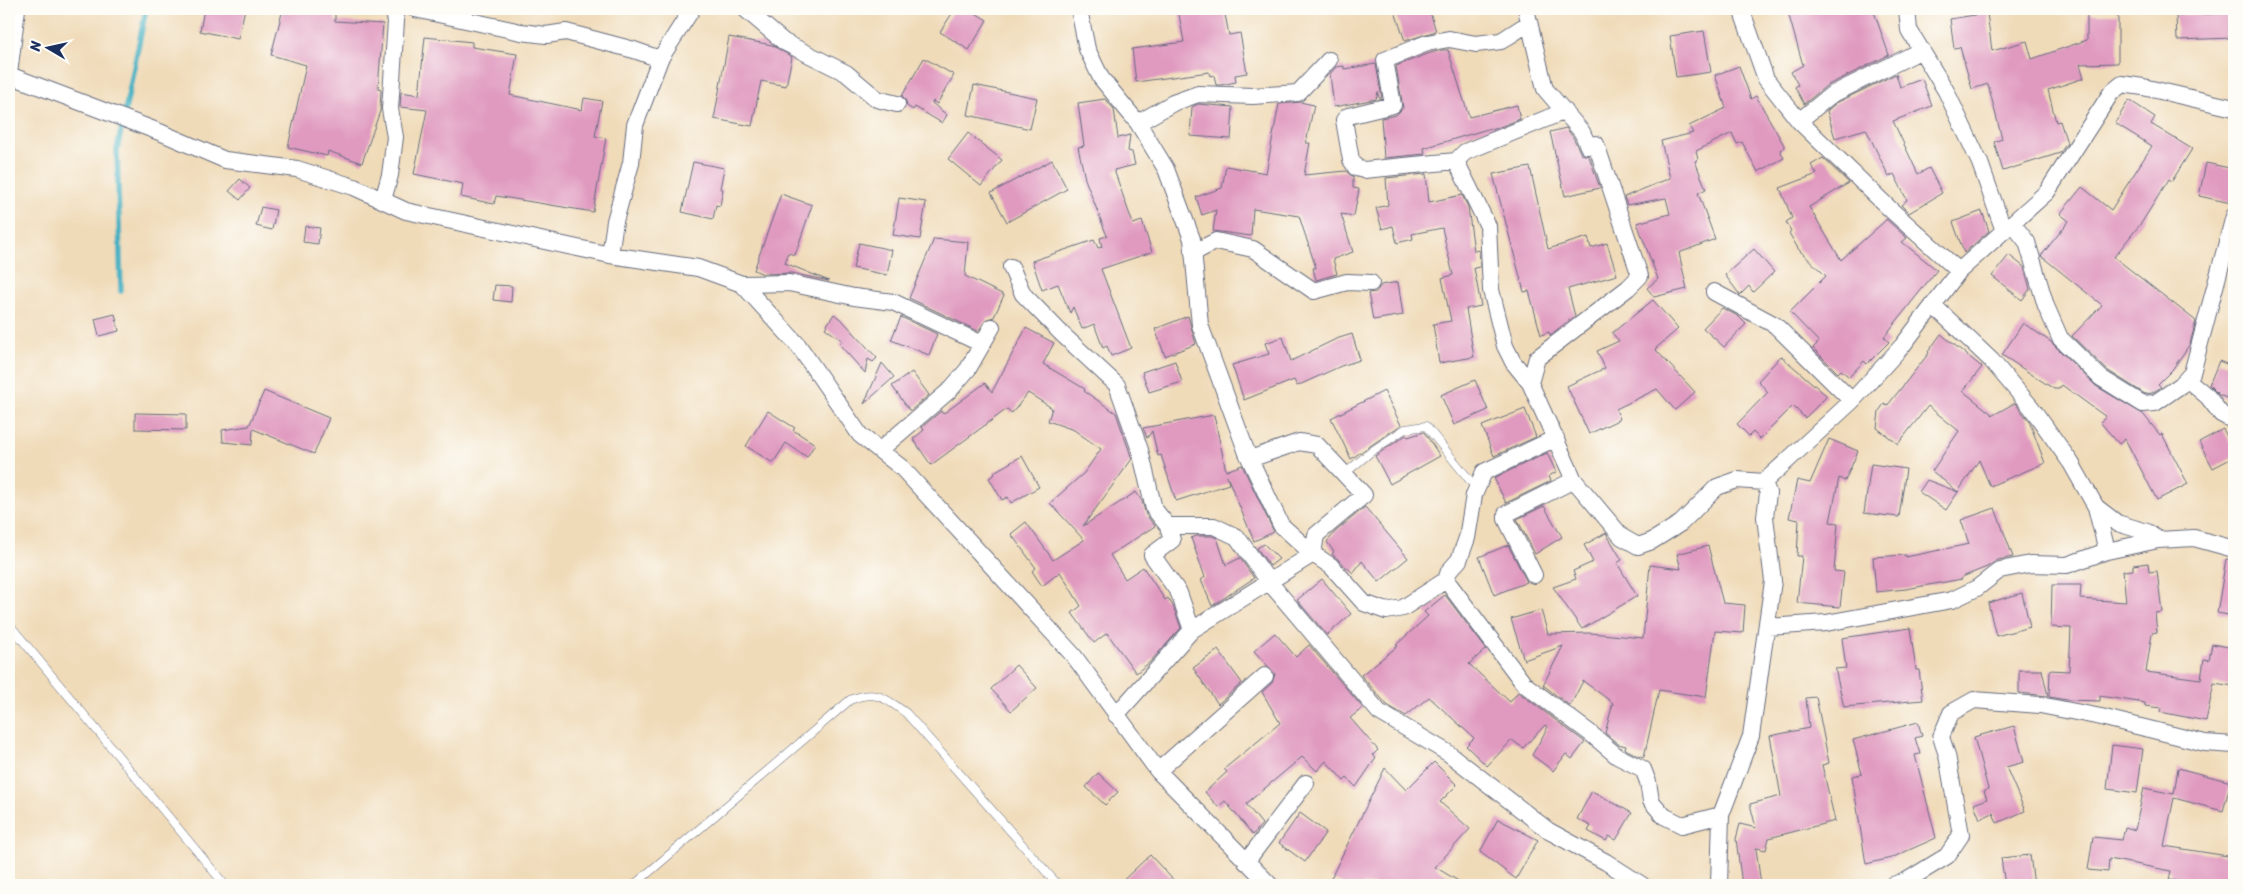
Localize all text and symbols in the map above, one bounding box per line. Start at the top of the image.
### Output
north arrow [22,22,72,72]
text: N [22,39,49,54]

